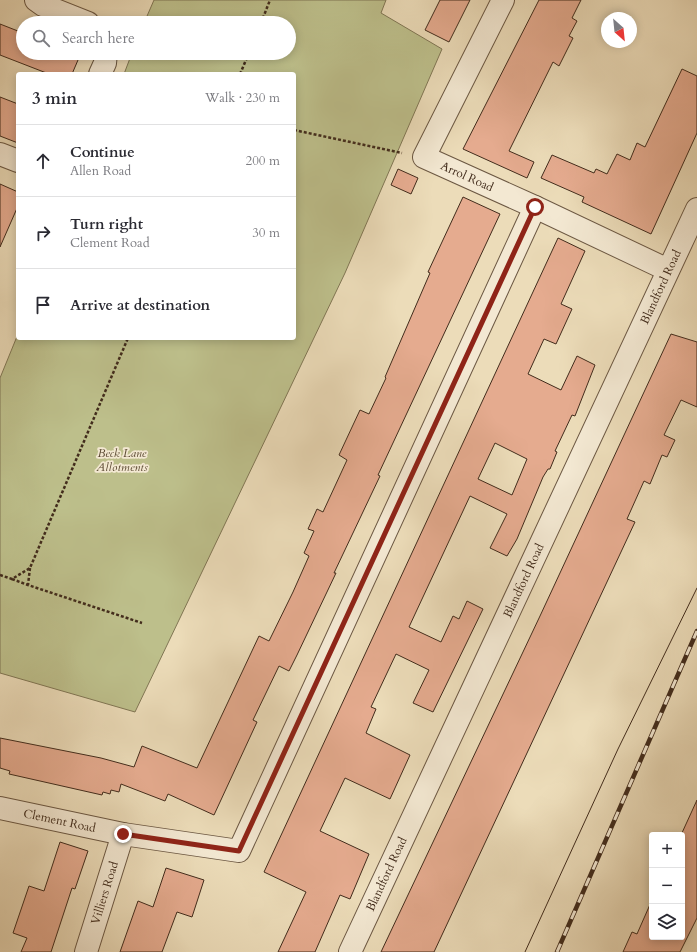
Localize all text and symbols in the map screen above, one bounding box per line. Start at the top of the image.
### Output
north arrow [601,12,637,48]
search box [16,16,296,60]
icon: search [30,27,52,49]
text: Search here [62,28,135,48]
text: 3 min [32,87,77,110]
text: Walk · 230 m [205,89,280,107]
text: Continue [70,142,135,162]
icon: ahead [32,150,54,172]
text: 200 m [246,152,280,170]
street label: Arrol Road [438,158,497,196]
text: Allen Road [70,162,131,180]
route start [526,198,544,216]
text: Turn right [70,214,143,234]
icon: right [32,222,54,244]
text: 30 m [252,224,280,242]
text: Clement Road [70,234,150,252]
street label: Blandford Road [636,247,685,327]
icon: arrive [32,294,54,316]
text: Arrive at destination [70,295,210,315]
park label: Beck Lane Allotments [95,445,148,475]
street label: Blandford Road [499,540,548,620]
street label: Clement Road [22,805,98,836]
route end [114,825,132,843]
map controls [649,832,685,940]
button: + [649,832,685,868]
street label: Blandford Road [362,834,411,914]
street label: Villiers Road [87,859,122,926]
button: − [649,868,685,904]
button: layers [649,904,685,940]

